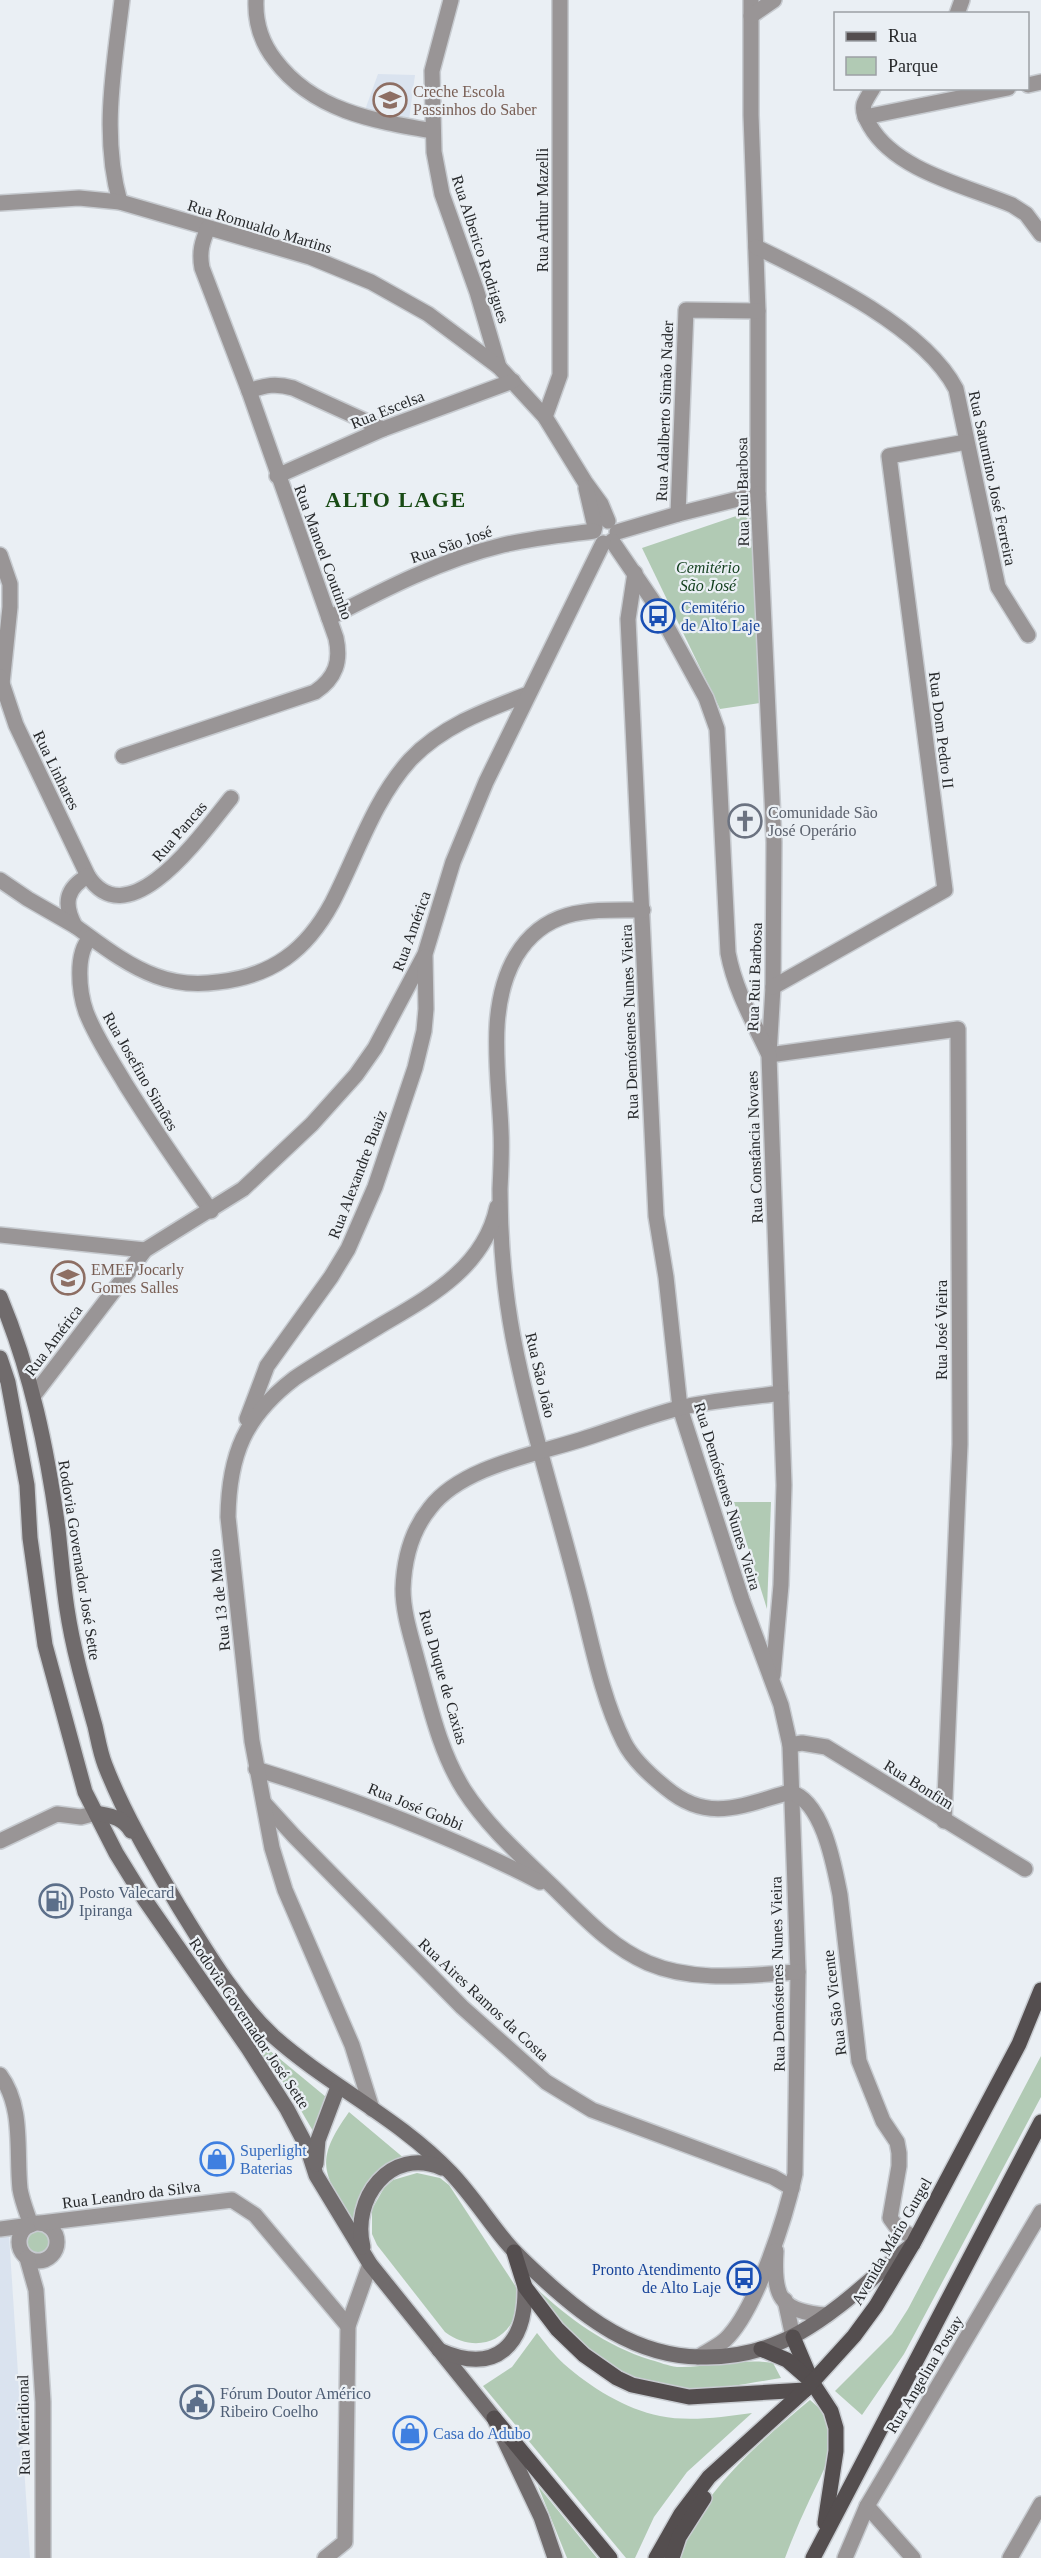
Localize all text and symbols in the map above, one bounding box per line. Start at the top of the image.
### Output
legend [834,12,1029,90]
text: Rua [888,26,917,46]
text: Parque [888,56,938,76]
school or university icon: Creche Escola Passinhos do Saber [372,82,408,118]
place label: Creche Escola Passinhos do Saber [413,83,537,118]
street label: Rua Arthur Mazelli [534,147,551,272]
street label: Rua Alberico Rodrigues [448,173,513,326]
street label: Rua Romualdo Martins [186,196,334,257]
street label: Rua Adalberto Simão Nader [653,320,676,502]
street label: Rua Escelsa [348,387,426,432]
street label: Rua Saturnino José Ferreira [966,389,1019,567]
street label: Rua Rui Barbosa [733,437,752,547]
street label: Rua Manoel Coutinho [291,482,356,622]
district label: ALTO LAGE [325,487,467,512]
street label: Rua São José [408,523,494,566]
park label: Cemitério São José [676,559,740,594]
bus stop icon: Cemitério de Alto Laje [640,598,676,634]
place label: Cemitério de Alto Laje [681,599,760,635]
street label: Rua Dom Pedro II [926,671,957,790]
street label: Rua Linhares [30,728,83,812]
street label: Rua Pancas [149,798,210,865]
church icon: Comunidade São José Operário [727,803,763,839]
place label: Comunidade São José Operário [768,804,878,840]
street label: Rua América [389,889,434,974]
street label: Rua Rui Barbosa [744,922,765,1032]
street label: Rua Demóstenes Nunes Vieira [618,924,641,1120]
street label: Rua Josefino Simões [100,1009,181,1134]
street label: Rua Constância Novaes [743,1070,766,1224]
street label: Rua Alexandre Buaiz [325,1107,390,1241]
school or university icon: EMEF Jocarly Gomes Salles [50,1260,86,1296]
place label: EMEF Jocarly Gomes Salles [91,1261,184,1296]
street label: Rua José Vieira [933,1280,950,1380]
street label: Rua América [21,1302,85,1379]
street label: Rua São João [522,1331,559,1419]
street label: Rua Demóstenes Nunes Vieira [691,1400,764,1592]
street label: Rodovia Governador José Sette [55,1459,104,1661]
street label: Rua 13 de Maio [206,1548,233,1652]
street label: Rua Duque de Caxias [415,1608,471,1747]
street label: Rua Bonfim [881,1756,957,1813]
street label: Rua José Gobbi [366,1780,466,1834]
street label: Rua Demóstenes Nunes Vieira [767,1876,788,2072]
fuel station icon: Posto Valecard Ipiranga [38,1883,74,1919]
place label: Posto Valecard Ipiranga [79,1884,174,1920]
street label: Rodovia Governador José Sette [186,1935,313,2112]
street label: Rua Aires Ramos da Costa [415,1935,552,2064]
street label: Rua São Vicente [820,1949,849,2057]
shop icon: Superlight Baterias [199,2141,235,2177]
place label: Superlight Baterias [240,2142,307,2177]
street label: Avenida Mário Gurgel [848,2174,936,2308]
street label: Rua Leandro da Silva [61,2178,201,2211]
bus stop icon: Pronto Atendimento de Alto Laje [726,2260,762,2296]
place label: Pronto Atendimento de Alto Laje [592,2261,721,2297]
street label: Rua Angelina Postay [883,2312,967,2437]
street label: Rua Meridional [14,2374,33,2476]
public building icon: Fórum Doutor Américo Ribeiro Coelho [179,2384,215,2420]
place label: Fórum Doutor Américo Ribeiro Coelho [220,2385,371,2420]
shop icon: Casa do Adubo [392,2415,428,2451]
place label: Casa do Adubo [433,2425,531,2442]

